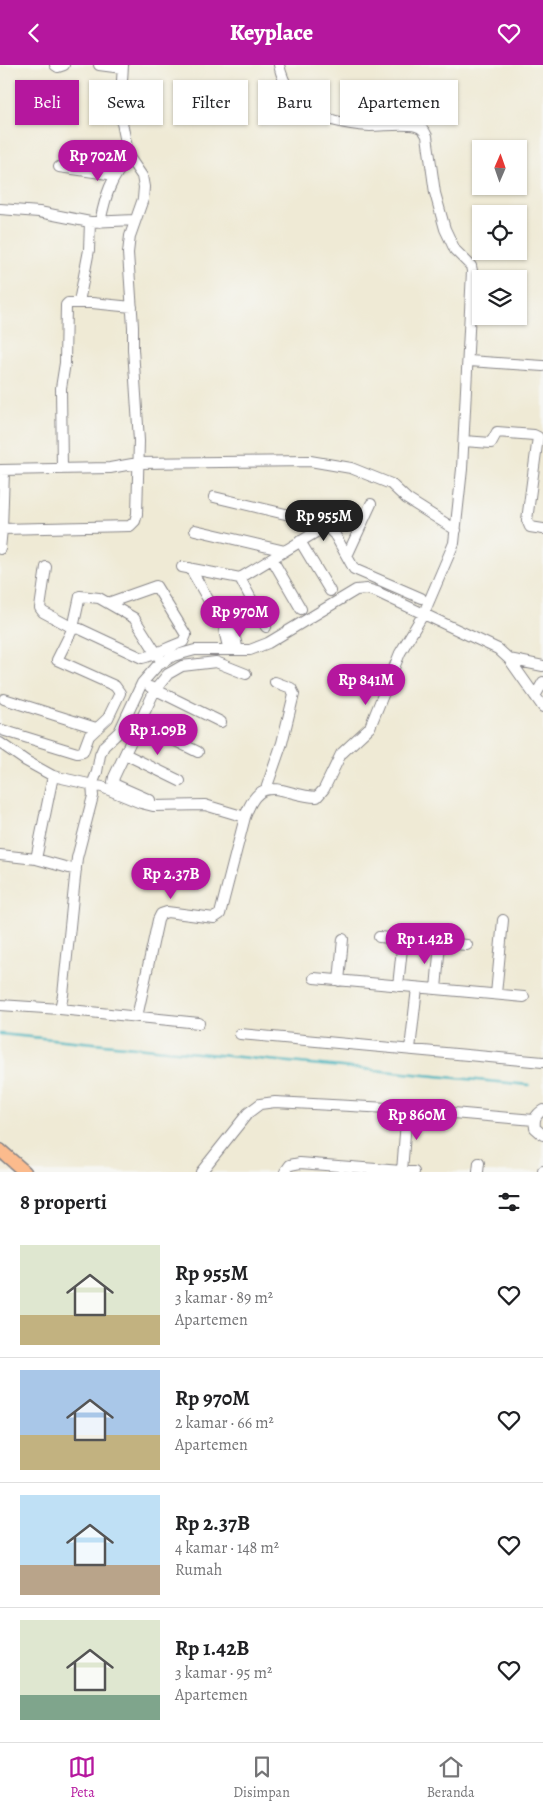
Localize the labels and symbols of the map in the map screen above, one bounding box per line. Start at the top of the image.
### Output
pin: Rp 702M [52,139,144,182]
north arrow [472,140,528,195]
pin: Rp 955M [278,499,370,542]
pin: Rp 970M [194,595,286,638]
pin: Rp 841M [320,663,412,706]
pin: Rp 1.09B [106,713,210,756]
pin: Rp 2.37B [119,857,223,900]
pin: Rp 1.42B [373,923,477,965]
pin: Rp 860M [371,1099,463,1141]

